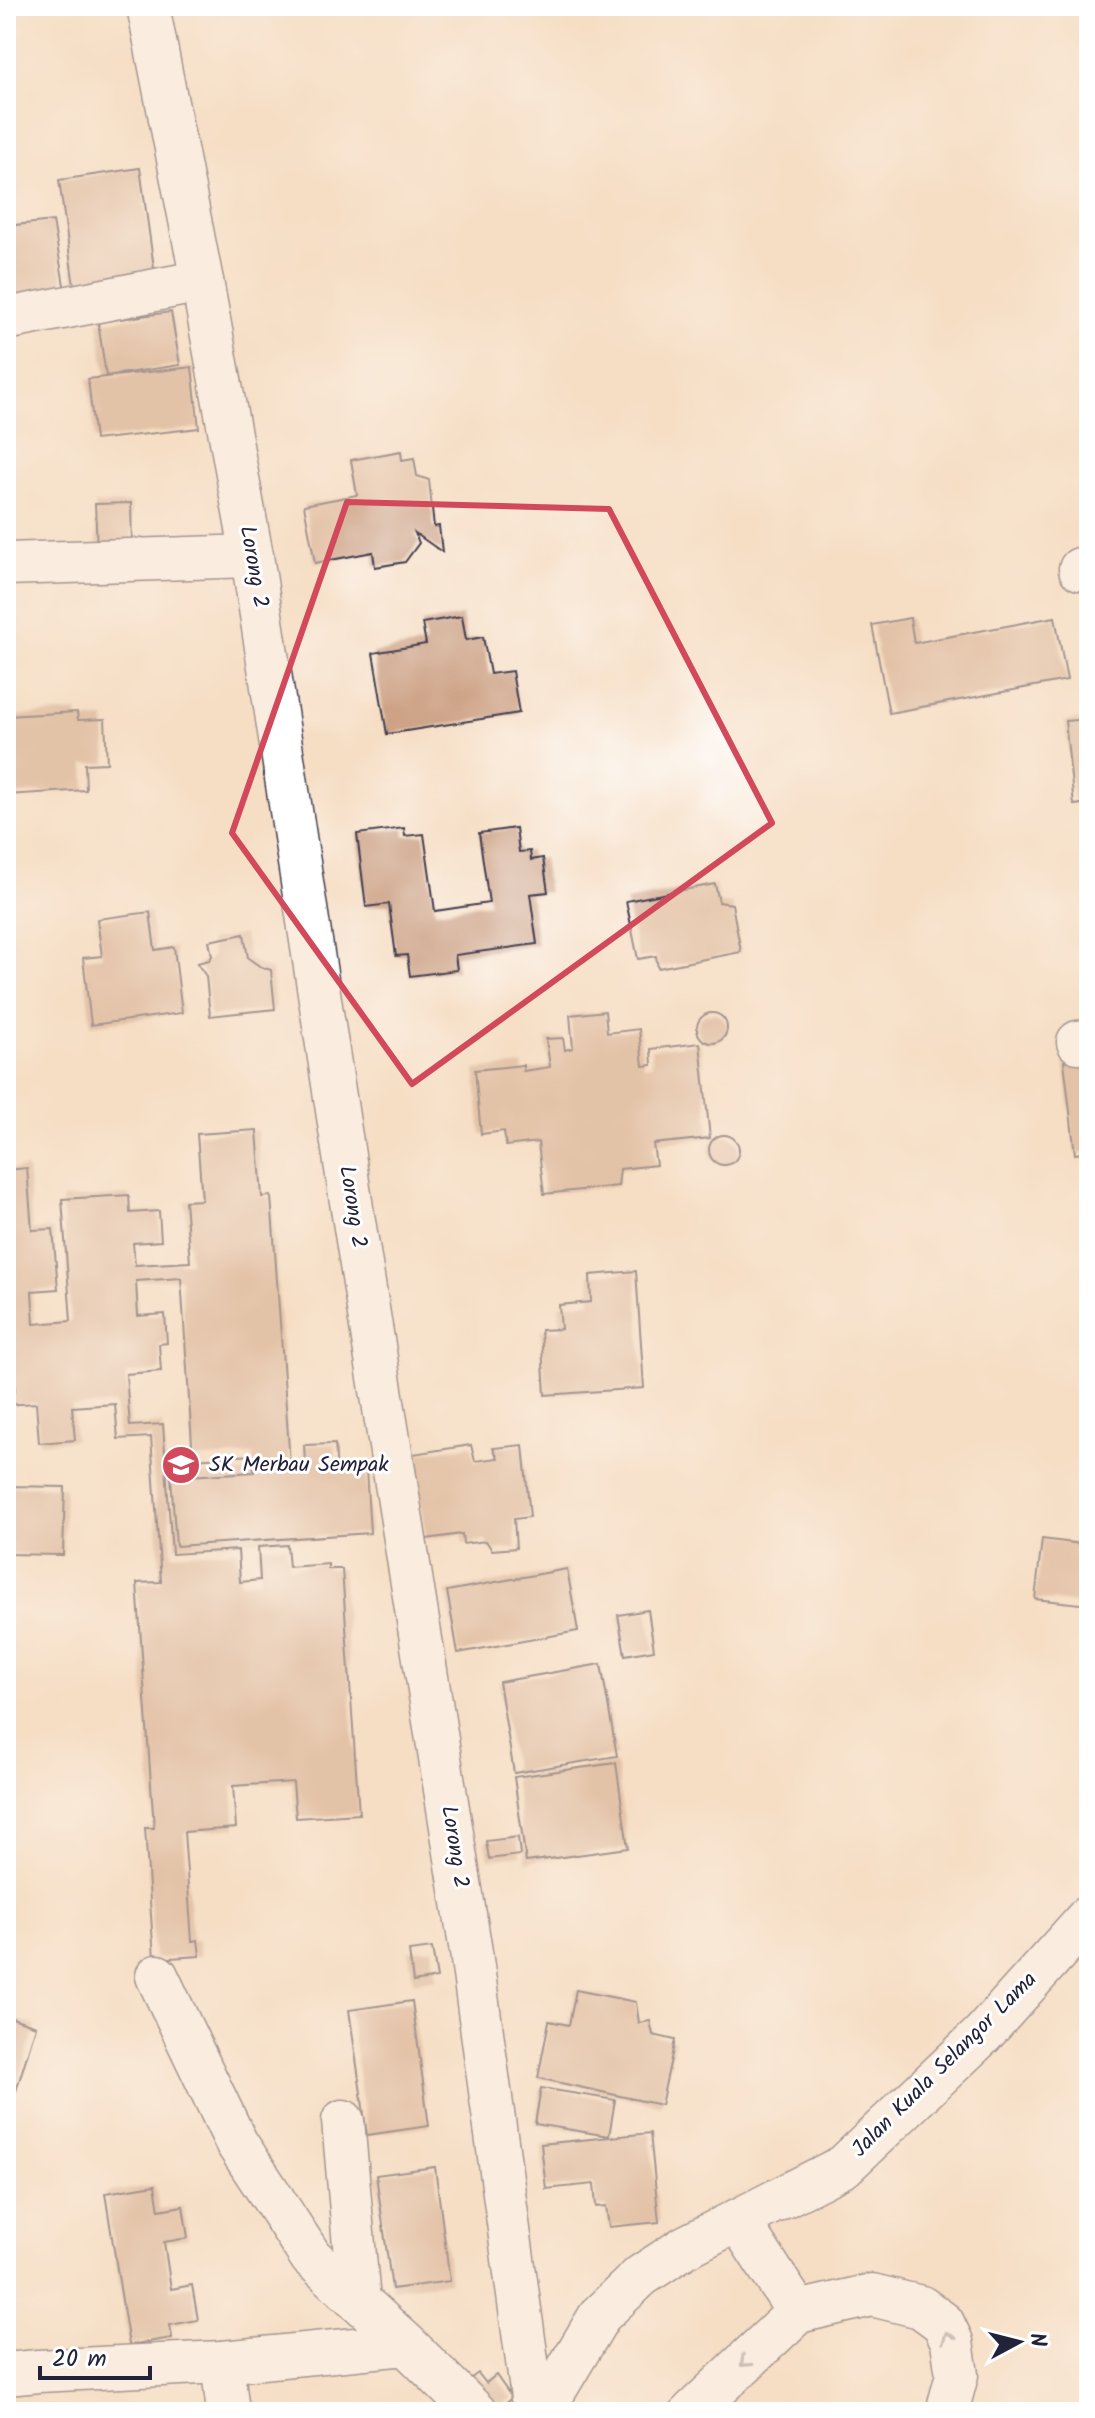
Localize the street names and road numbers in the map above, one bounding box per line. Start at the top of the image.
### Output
street label: Lorong 2 [229,523,277,611]
street label: Lorong 2 [328,1163,376,1251]
street label: Lorong 2 [430,1803,478,1891]
street label: Jalan Kuala Selangor Lama [844,1964,1046,2166]

